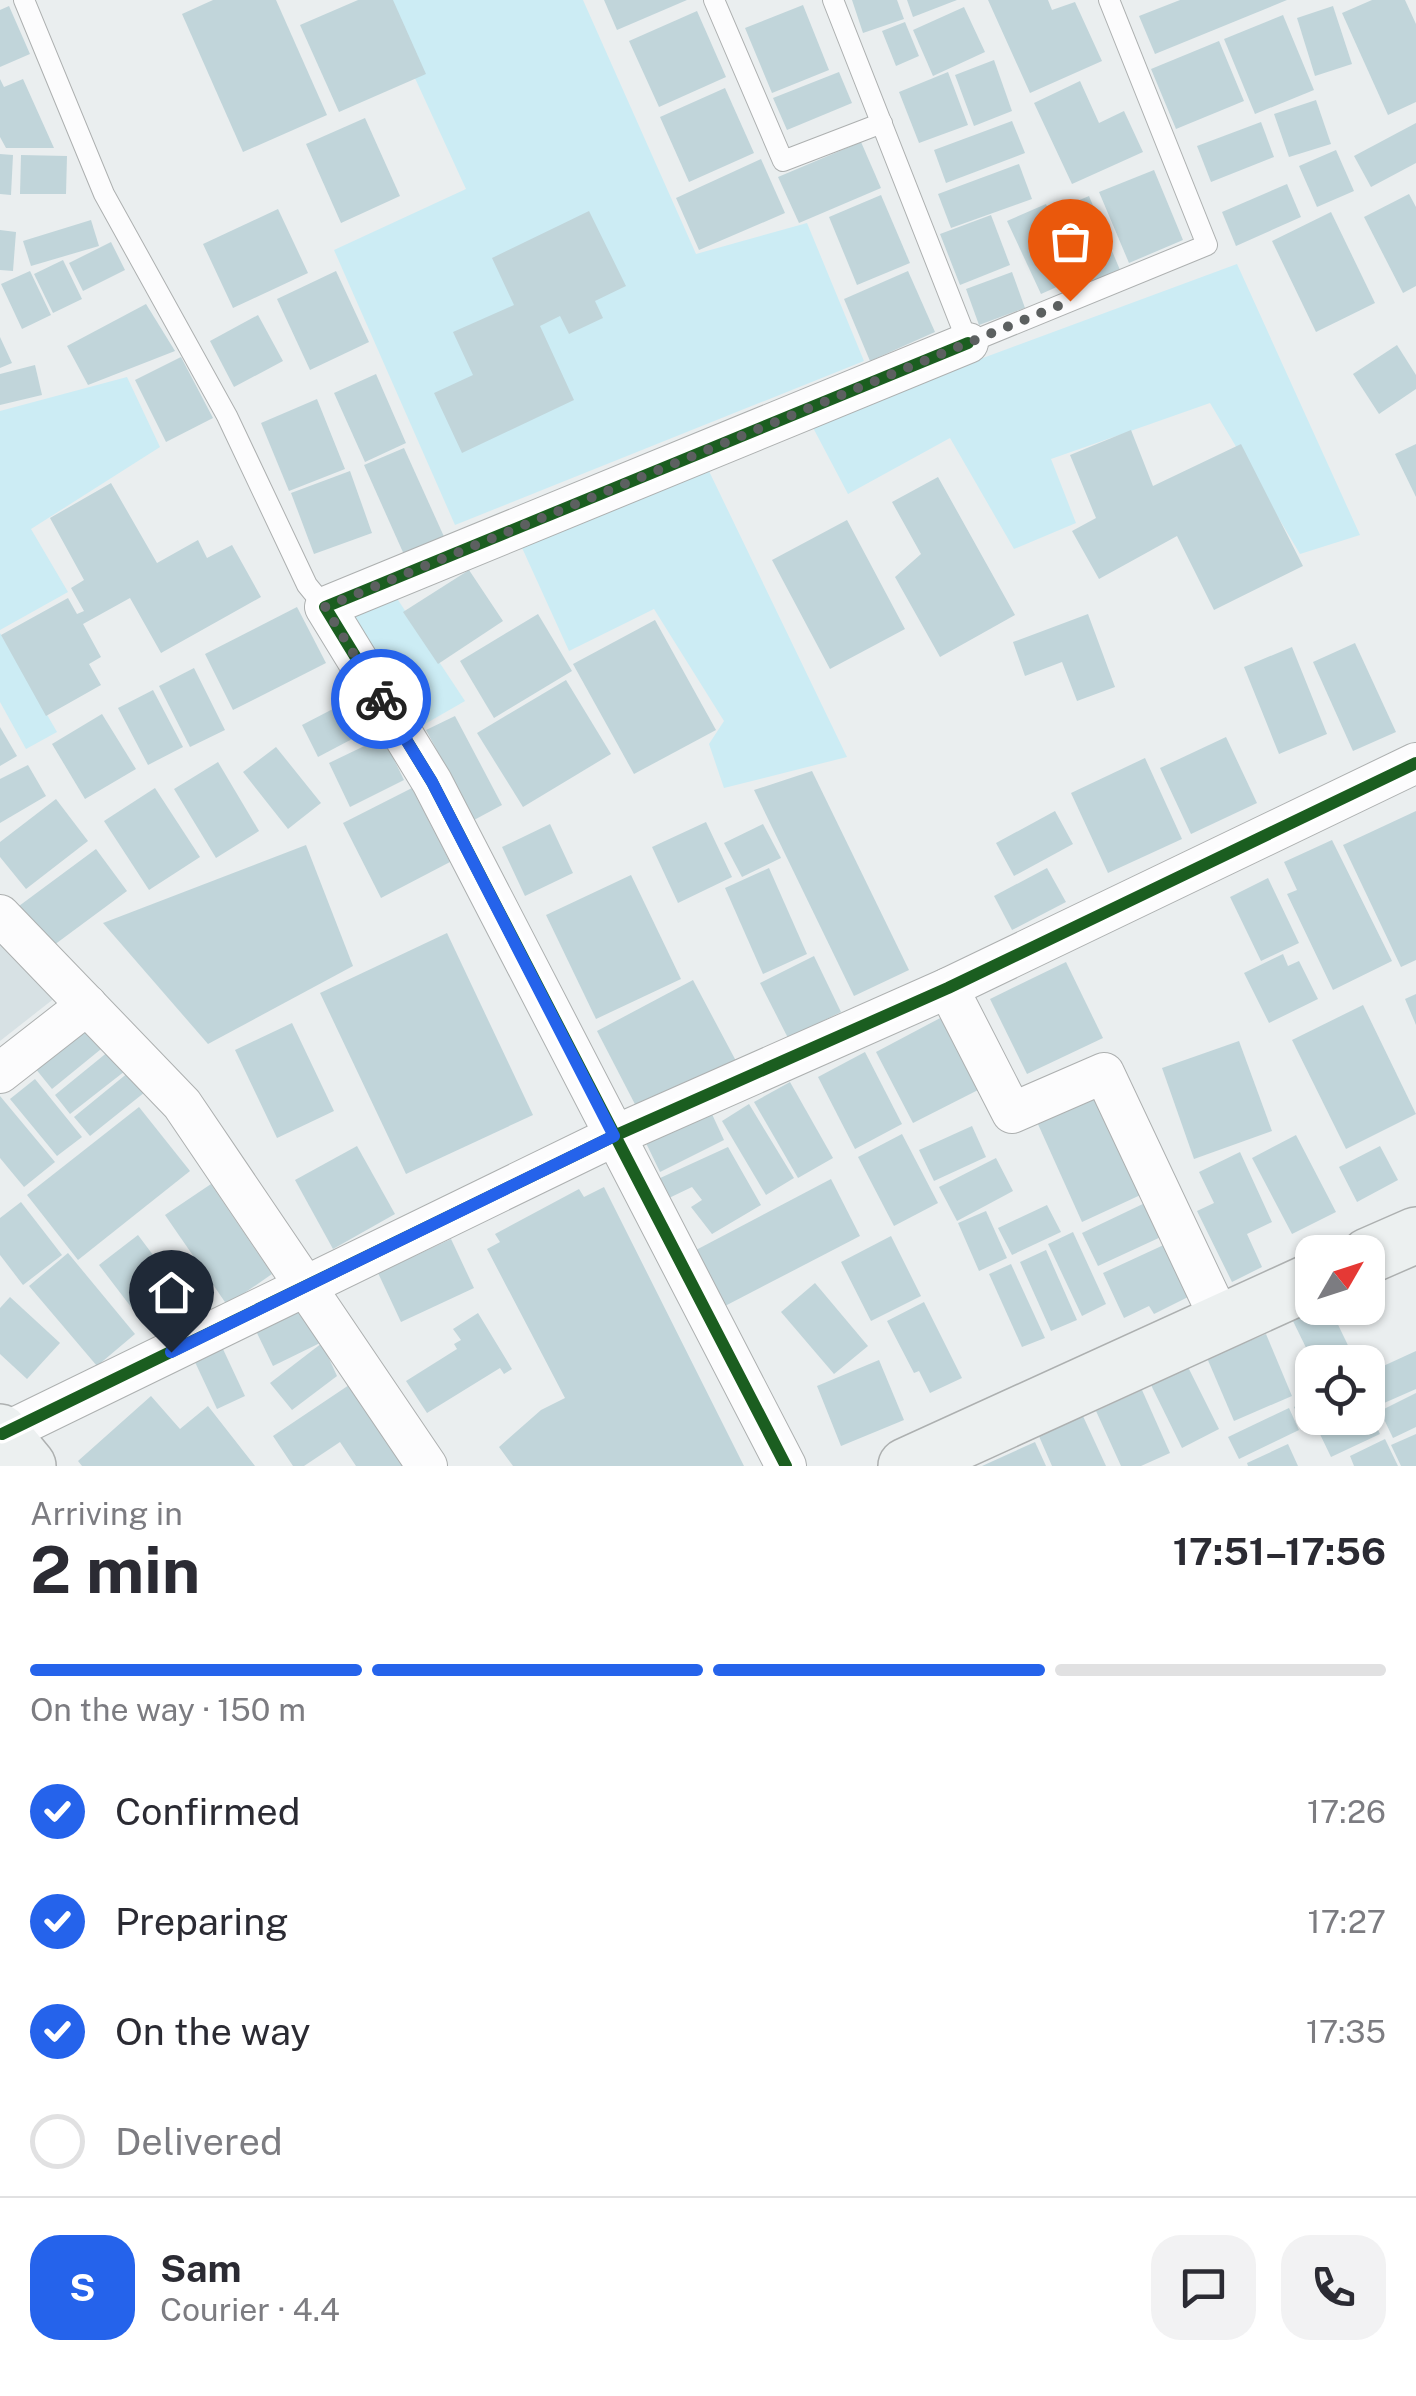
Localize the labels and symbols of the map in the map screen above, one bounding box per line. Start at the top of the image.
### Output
pin [1028,199,1113,302]
courier [331,649,431,749]
north arrow [1295,1235,1385,1325]
pin [129,1250,214,1353]

